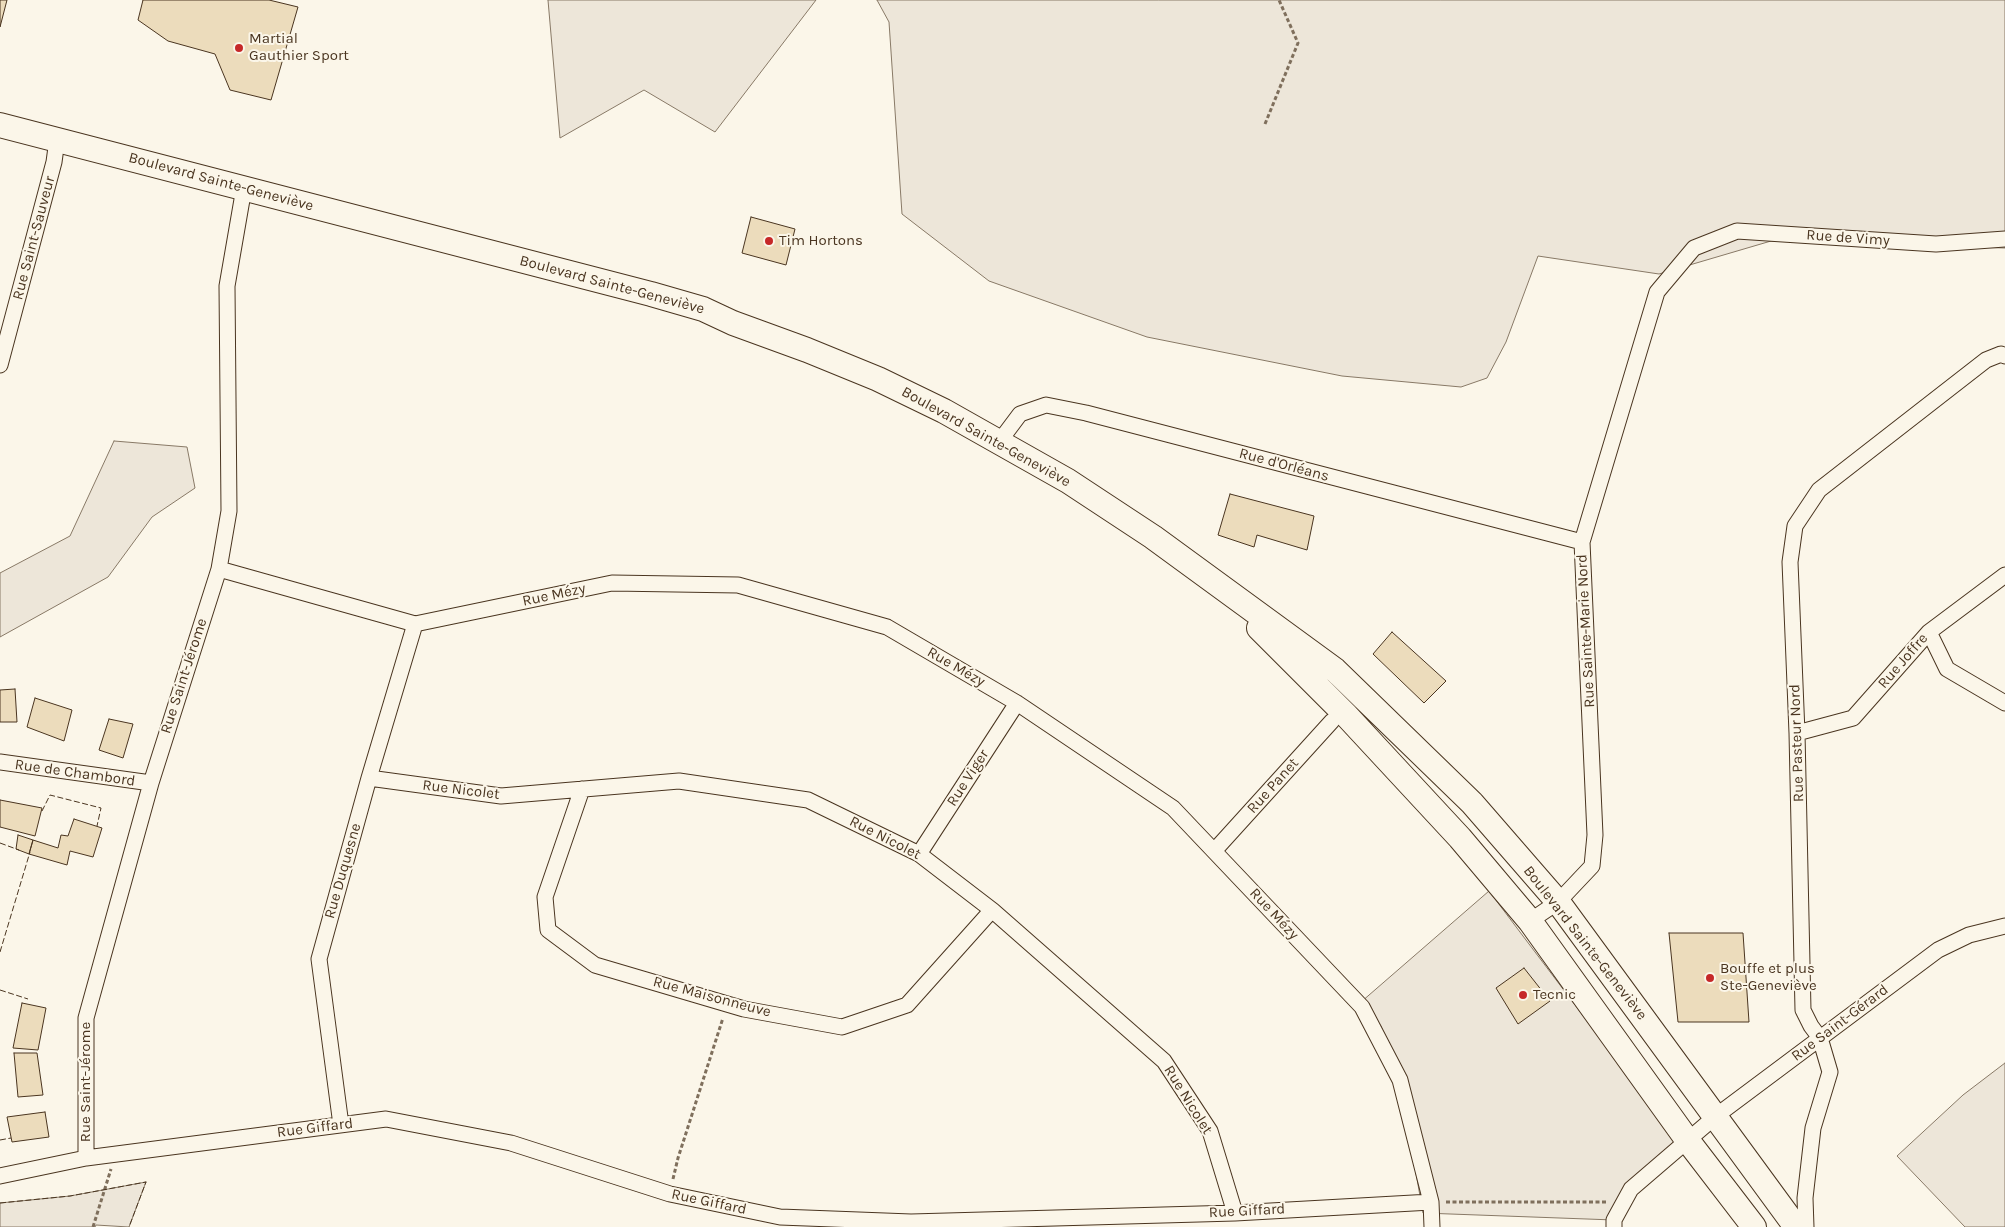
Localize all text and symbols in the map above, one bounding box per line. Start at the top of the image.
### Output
place label: Martial Gauthier Sport [249,30,349,65]
marker: Martial Gauthier Sport [233,42,245,54]
street label: Boulevard Sainte-Geneviève [127,149,315,215]
street label: Rue Saint-Sauveur [9,174,59,302]
street label: Rue de Vimy [1806,226,1890,250]
place label: Tim Hortons [779,232,863,250]
marker: Tim Hortons [763,235,775,247]
street label: Boulevard Sainte-Geneviève [518,252,706,318]
street label: Boulevard Sainte-Geneviève [898,383,1074,491]
street label: Rue d'Orléans [1237,444,1331,486]
street label: Rue Sainte-Marie Nord [1573,554,1599,708]
street label: Rue Mézy [521,580,587,610]
street label: Rue Saint-Jérome [157,616,211,736]
street label: Rue Joffre [1874,630,1932,692]
street label: Rue Mézy [924,643,988,691]
street label: Rue Pasteur Nord [1786,684,1808,802]
street label: Rue Viger [943,746,993,810]
street label: Rue Panet [1243,755,1303,817]
street label: Rue de Chambord [14,756,136,790]
street label: Rue Nicolet [421,776,501,804]
street label: Rue Nicolet [846,812,924,864]
street label: Rue Duquesne [321,821,365,921]
street label: Boulevard Sainte-Geneviève [1519,862,1651,1024]
street label: Rue Mézy [1246,884,1302,944]
place label: Bouffe et plus Ste-Geneviève [1720,960,1817,995]
marker: Bouffe et plus Ste-Geneviève [1704,972,1716,984]
street label: Rue Maisonneuve [651,973,773,1021]
street label: Rue Saint-Gérard [1788,981,1892,1065]
place label: Tecnic [1533,986,1576,1004]
marker: Tecnic [1517,989,1529,1001]
street label: Rue Saint-Jérome [77,1022,95,1142]
street label: Rue Nicolet [1160,1062,1216,1138]
street label: Rue Giffard [276,1114,354,1142]
street label: Rue Giffard [670,1185,748,1219]
street label: Rue Giffard [1208,1200,1286,1222]

